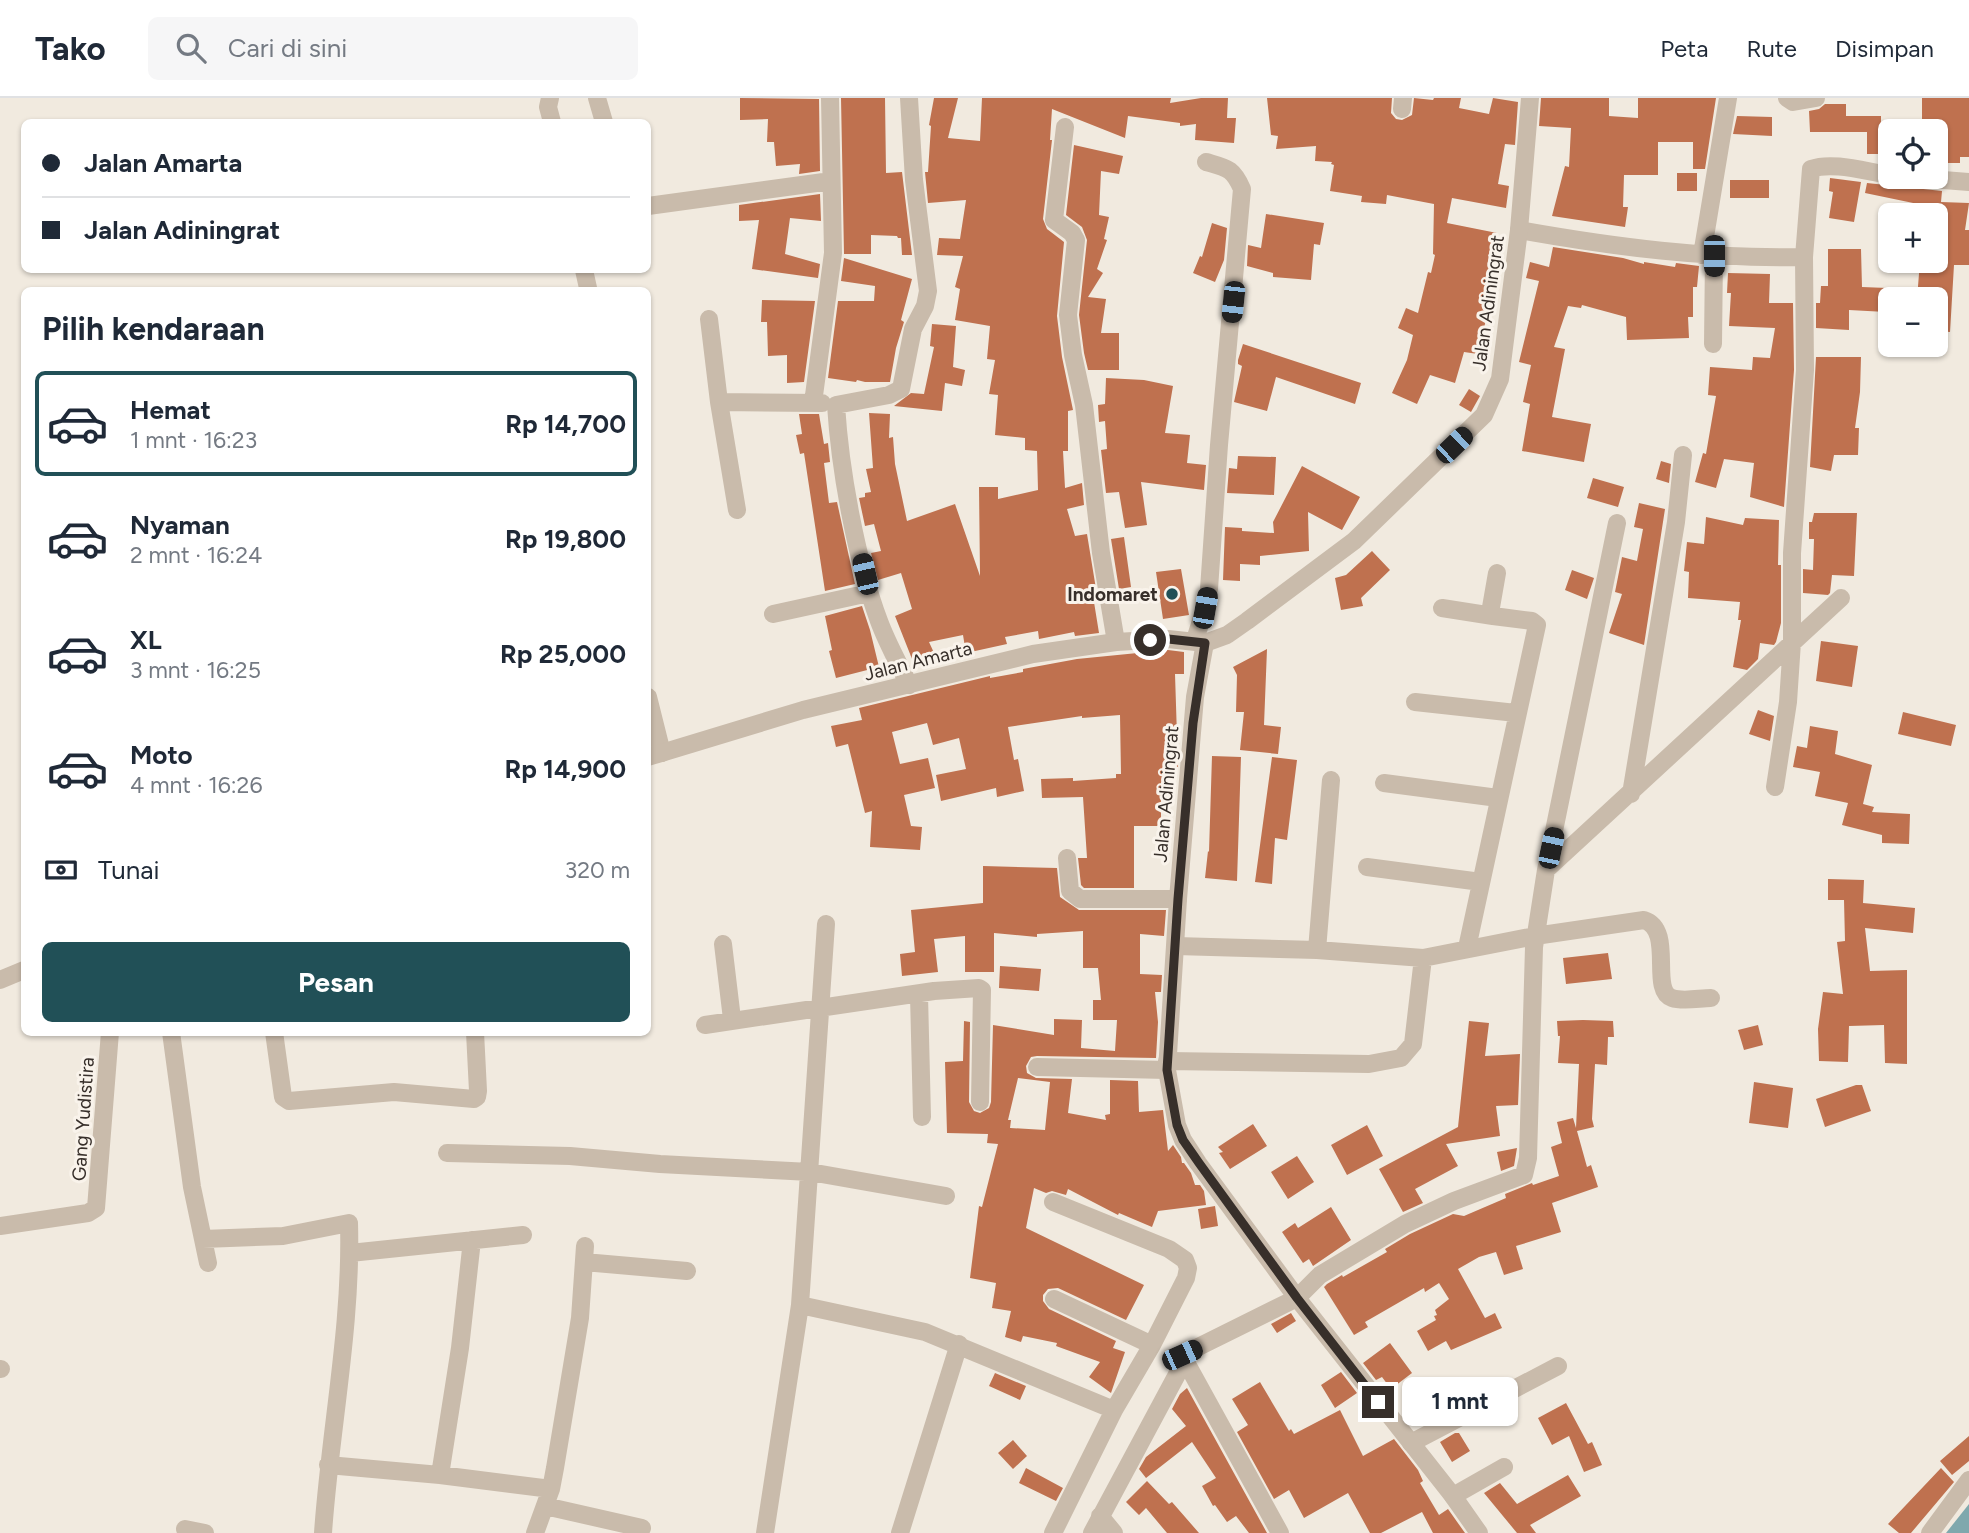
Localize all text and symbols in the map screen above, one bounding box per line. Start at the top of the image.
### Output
search box [148,17,638,80]
text: Tako [35,29,106,68]
icon: search [172,29,210,67]
text: Cari di sini [228,32,347,64]
text: Peta [1660,34,1708,63]
text: Rute [1746,34,1797,63]
text: Disimpan [1835,34,1934,63]
map controls [1878,119,1948,357]
button: locate [1878,119,1948,189]
text: Jalan Amarta [84,147,242,179]
button: + [1878,203,1948,273]
text: Jalan Adiningrat [84,214,280,246]
street label: Jalan Adiningrat [1467,234,1509,372]
car [1704,235,1725,277]
car [1221,280,1246,324]
button: − [1878,287,1948,357]
text: Pilih kendaraan [42,310,265,348]
icon: car [46,392,109,455]
text: Hemat [130,394,211,426]
text: Rp 14,700 [505,408,626,440]
car [1432,423,1477,467]
text: 1 mnt · 16:23 [130,426,257,454]
icon: car [46,507,109,570]
text: Nyaman [130,509,230,541]
text: Rp 19,800 [505,523,626,555]
text: 2 mnt · 16:24 [130,541,262,569]
car [851,551,880,597]
place label: Indomaret [1067,583,1158,606]
car [1192,585,1219,631]
marker: Indomaret [1164,586,1180,602]
icon: car [46,622,109,685]
text: XL [130,624,162,656]
route start [1134,624,1166,656]
street label: Jalan Amarta [862,636,974,686]
text: Rp 25,000 [500,638,626,670]
text: 3 mnt · 16:25 [130,656,261,684]
street label: Jalan Adiningrat [1149,725,1183,863]
icon: car [46,737,109,800]
text: Moto [130,739,193,771]
text: Rp 14,900 [505,753,626,785]
text: 4 mnt · 16:26 [130,771,262,799]
car [1537,825,1566,871]
icon: cash [42,851,80,889]
text: Tunai [98,854,159,886]
text: 320 m [565,856,630,884]
button: Pesan [42,942,630,1022]
street label: Gang Yudistira [67,1056,99,1182]
car [1159,1337,1206,1373]
callout: 1 mnt [1402,1378,1518,1426]
route end [1362,1386,1394,1418]
text: 1 mnt [1431,1387,1489,1415]

